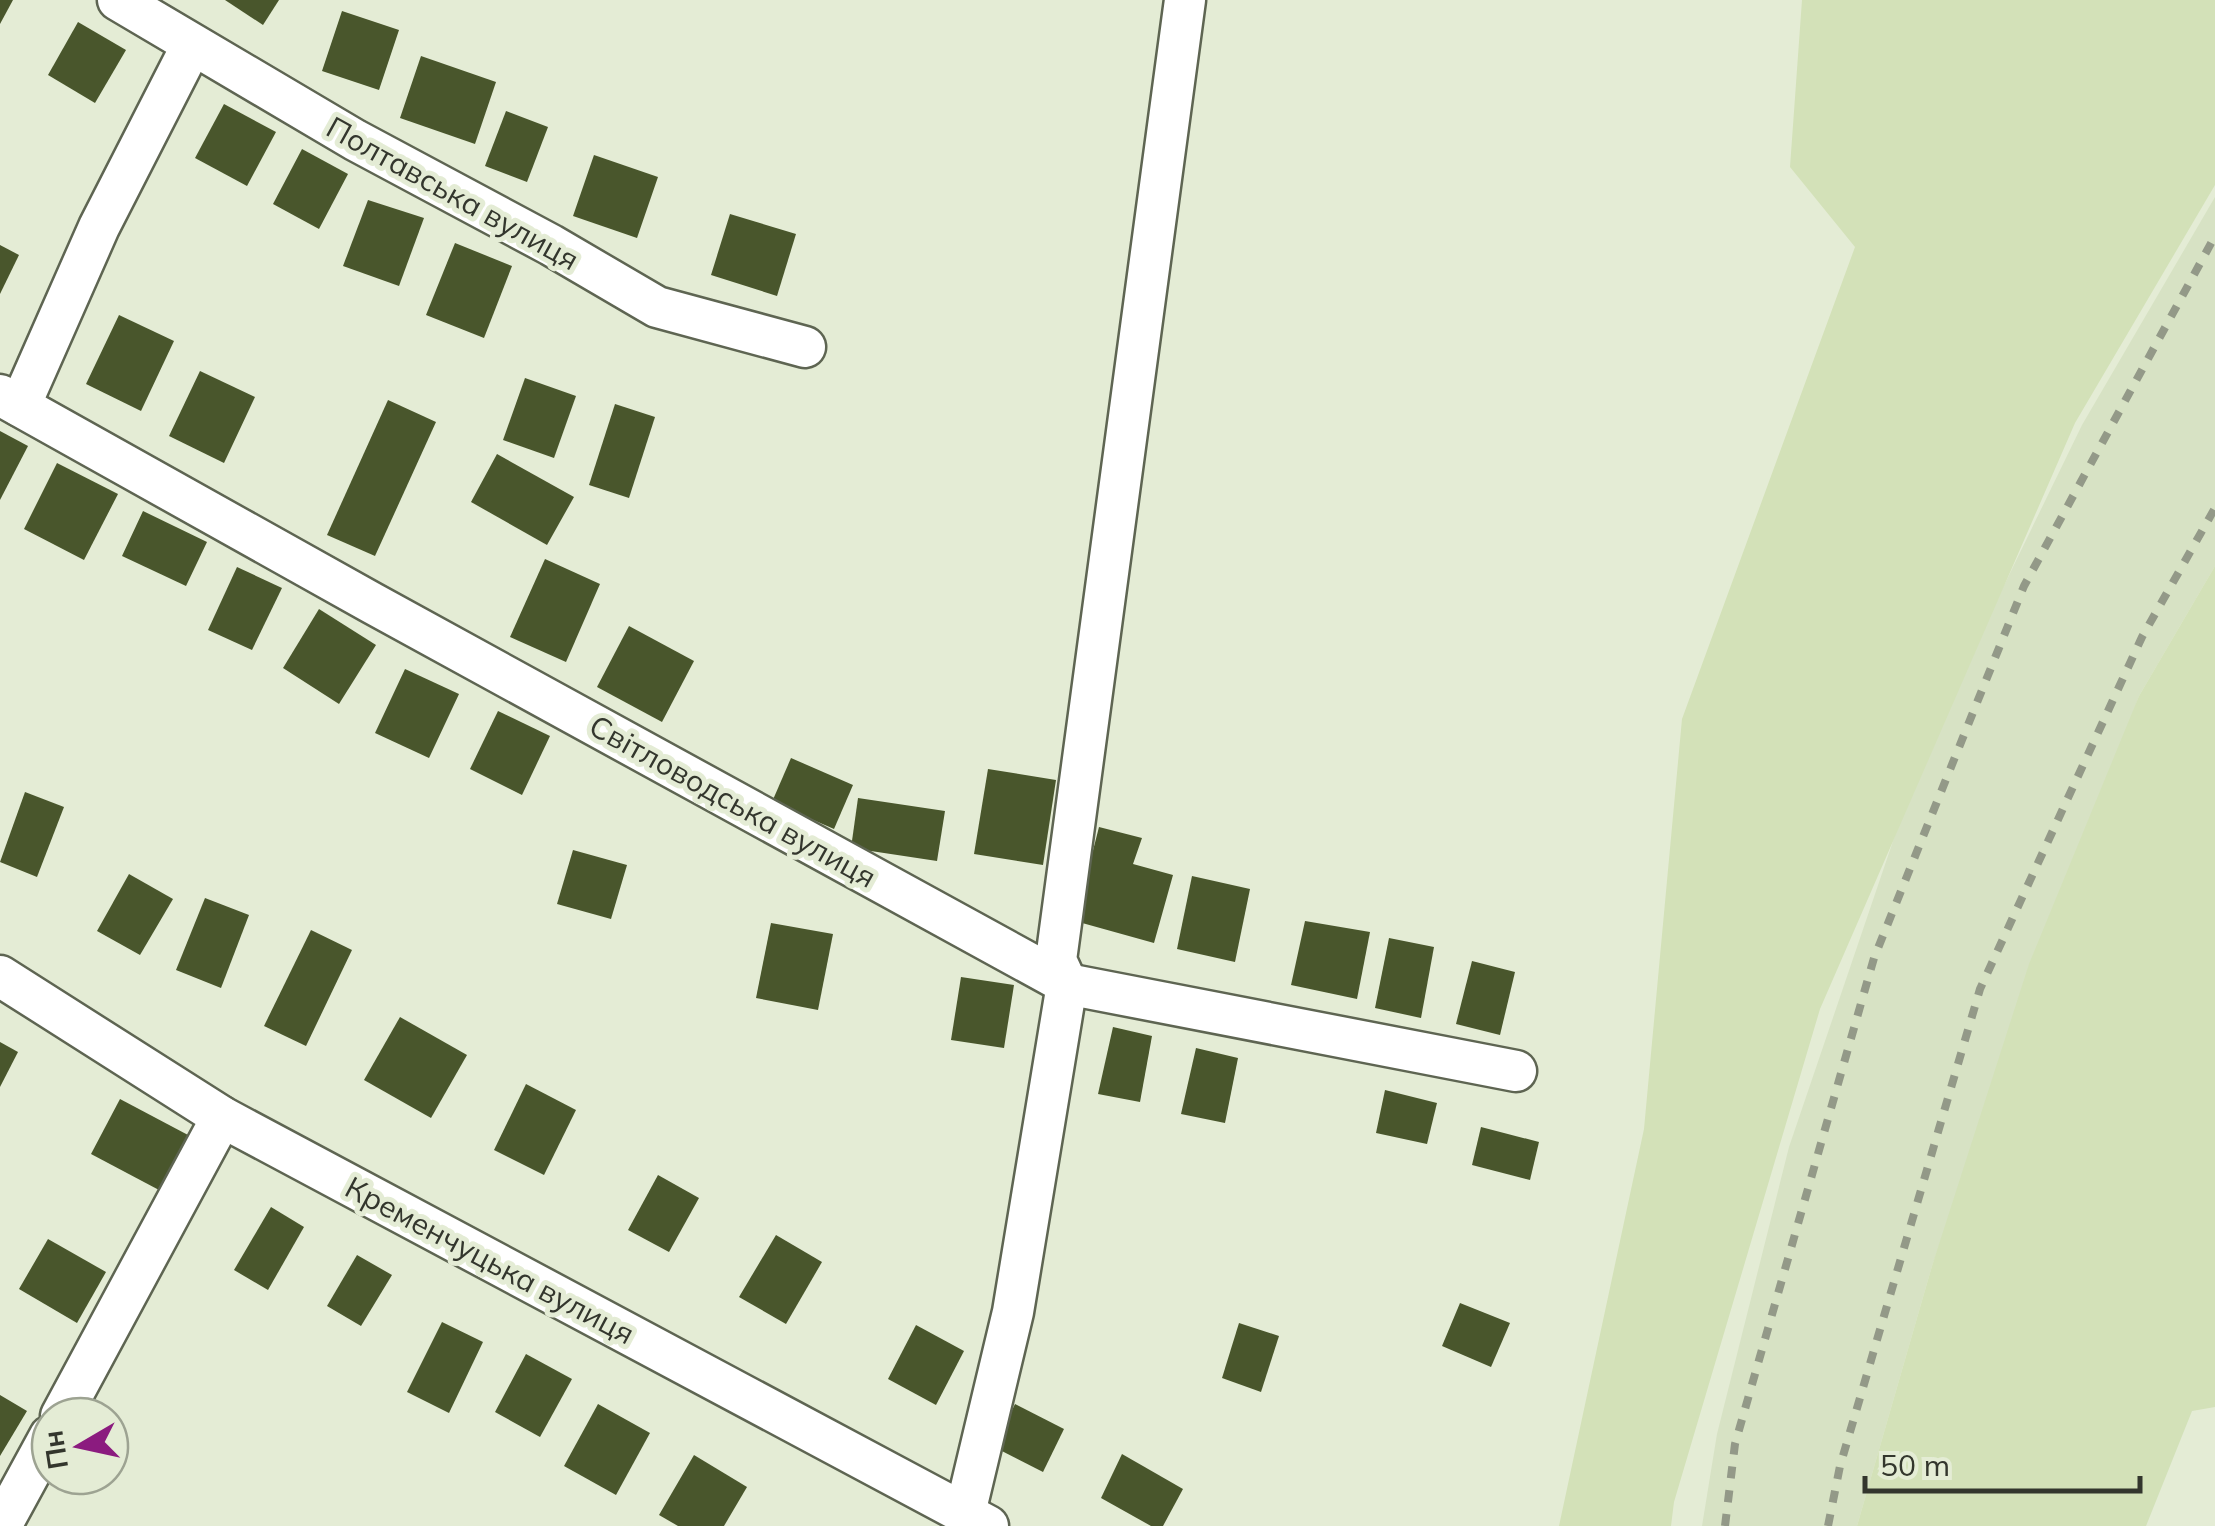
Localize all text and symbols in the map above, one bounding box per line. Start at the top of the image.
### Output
street label: Полтавська вулиця [320,108,586,278]
street label: Світловодська вулиця [583,706,883,896]
street label: Кременчуцька вулиця [339,1168,641,1352]
north arrow [30,1396,130,1496]
text: Пн [34,1428,75,1472]
scale bar [1865,1431,2140,1493]
text: 50 m [1880,1446,1950,1484]

